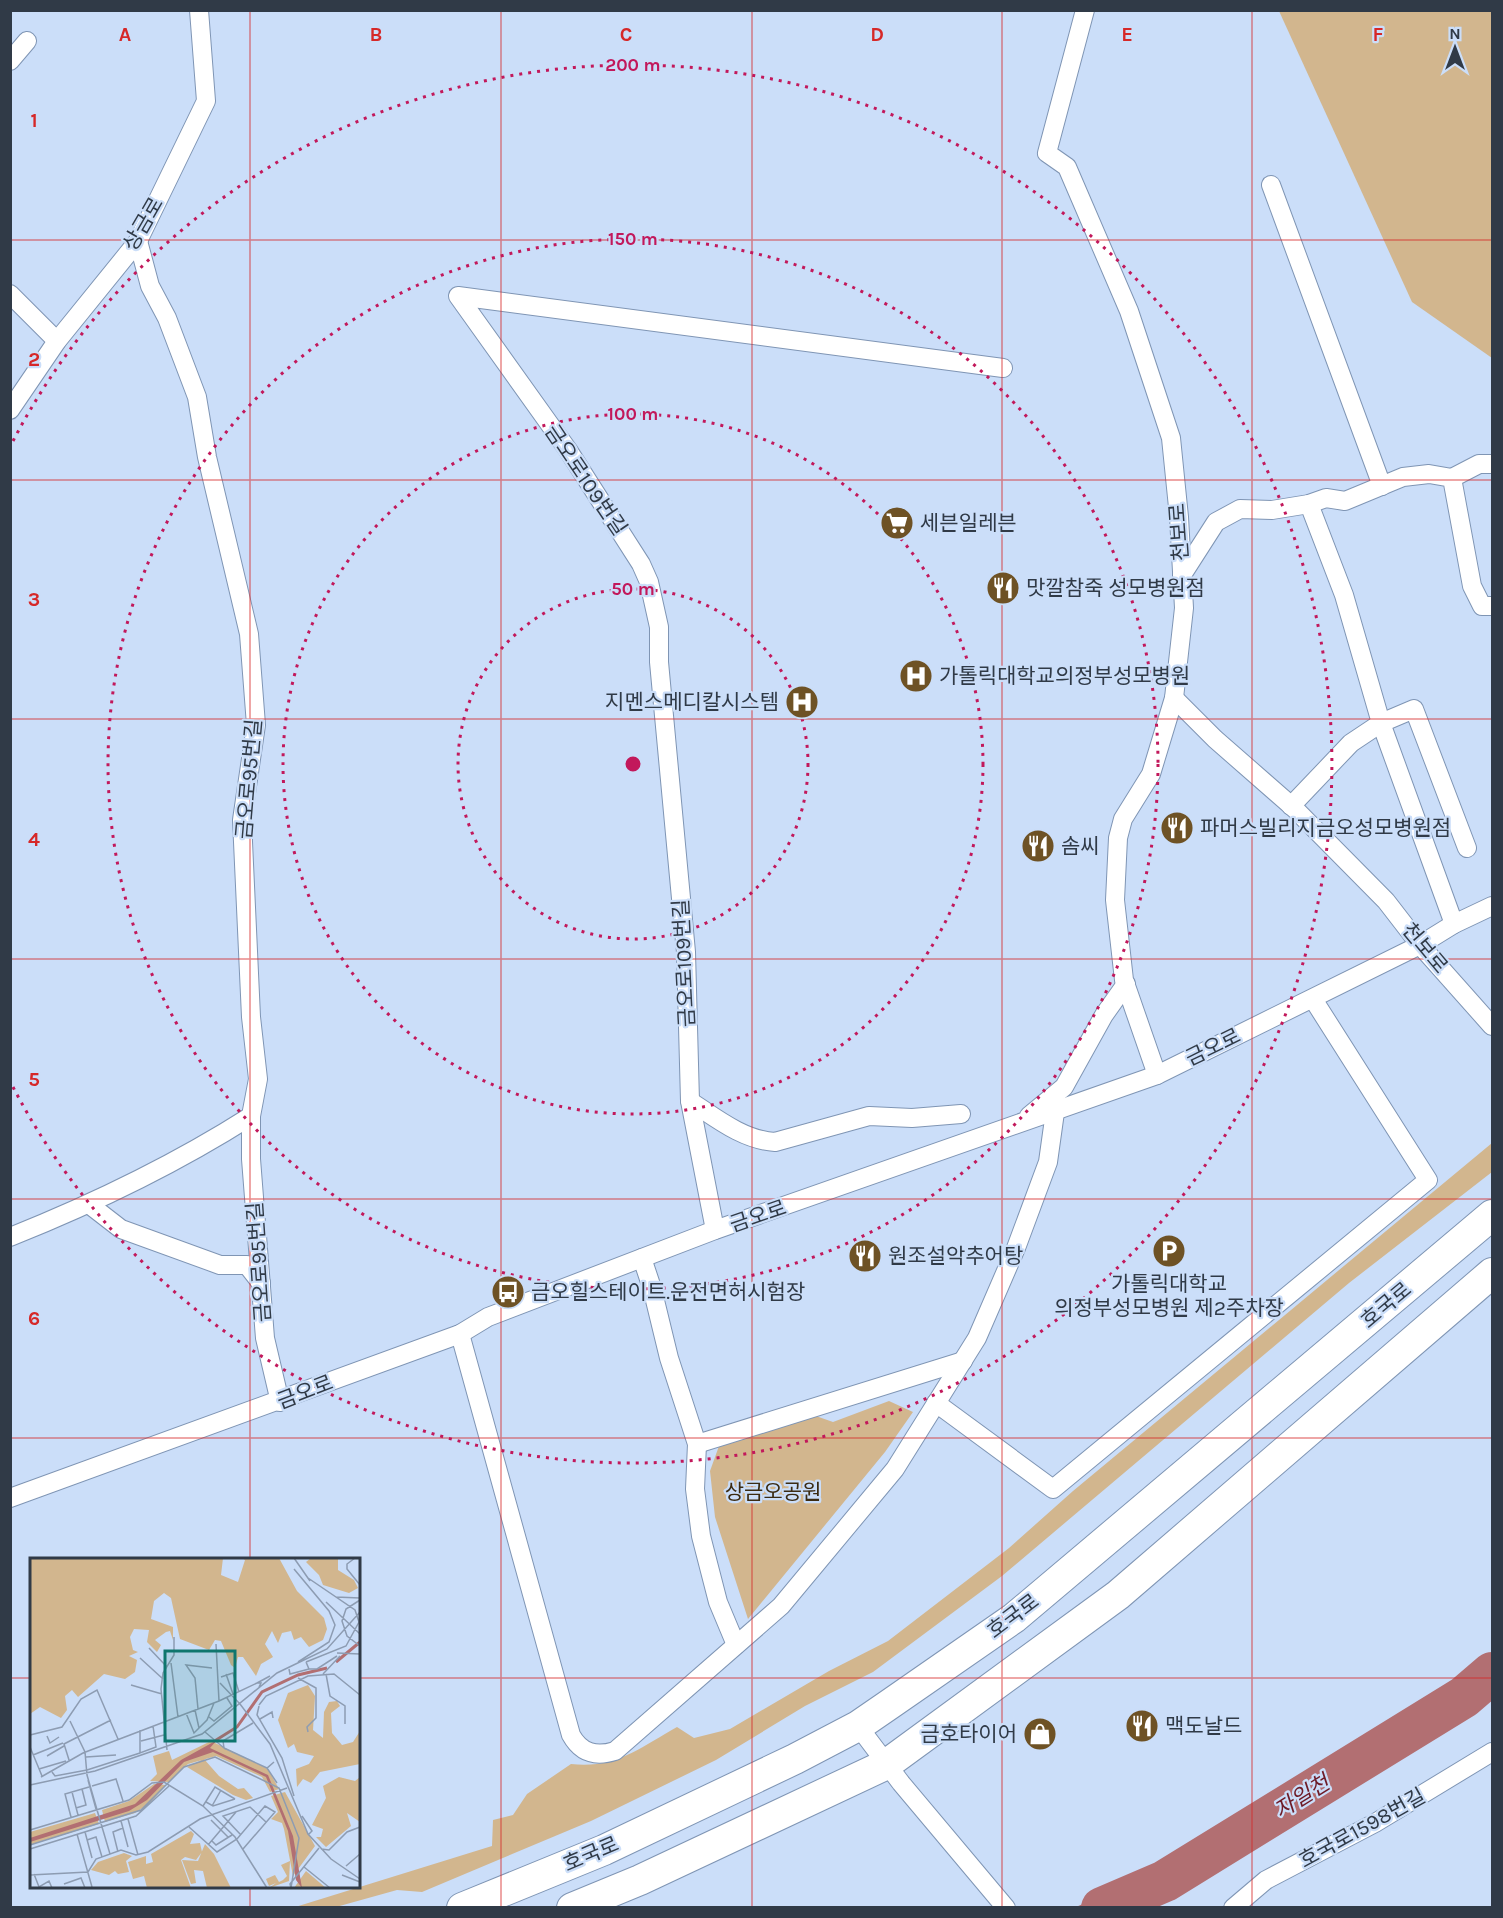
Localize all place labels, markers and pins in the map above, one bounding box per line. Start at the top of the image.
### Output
supermarket icon: 세븐일레븐 [879,505,915,541]
place label: 세븐일레븐 [920,511,1017,535]
restaurant icon: 맛깔참죽 성모병원점 [985,570,1021,606]
place label: 맛깔참죽 성모병원점 [1026,576,1205,600]
hospital icon: 가톨릭대학교의정부성모병원 [898,658,934,694]
place label: 가톨릭대학교의정부성모병원 [939,664,1190,688]
hospital icon: 지멘스메디칼시스템 [784,684,820,720]
place label: 지멘스메디칼시스템 [605,690,779,714]
centre of rings [623,754,643,774]
restaurant icon: 파머스빌리지금오성모병원점 [1159,810,1195,846]
place label: 파머스빌리지금오성모병원점 [1200,816,1451,840]
restaurant icon: 솜씨 [1020,828,1056,864]
place label: 솜씨 [1061,834,1100,858]
parking icon: 가톨릭대학교 의정부성모병원 제2주차장 [1151,1233,1187,1269]
restaurant icon: 원조설악추어탕 [847,1238,883,1274]
place label: 원조설악추어탕 [888,1244,1023,1268]
place label: 가톨릭대학교 의정부성모병원 제2주차장 [1054,1272,1284,1320]
bus stop icon: 금오힐스테이트.운전면허시험장 [490,1274,526,1310]
place label: 금오힐스테이트.운전면허시험장 [531,1280,805,1304]
restaurant icon: 맥도날드 [1124,1708,1160,1744]
place label: 맥도날드 [1165,1714,1242,1738]
shop icon: 금호타이어 [1022,1716,1058,1752]
place label: 금호타이어 [920,1722,1017,1746]

